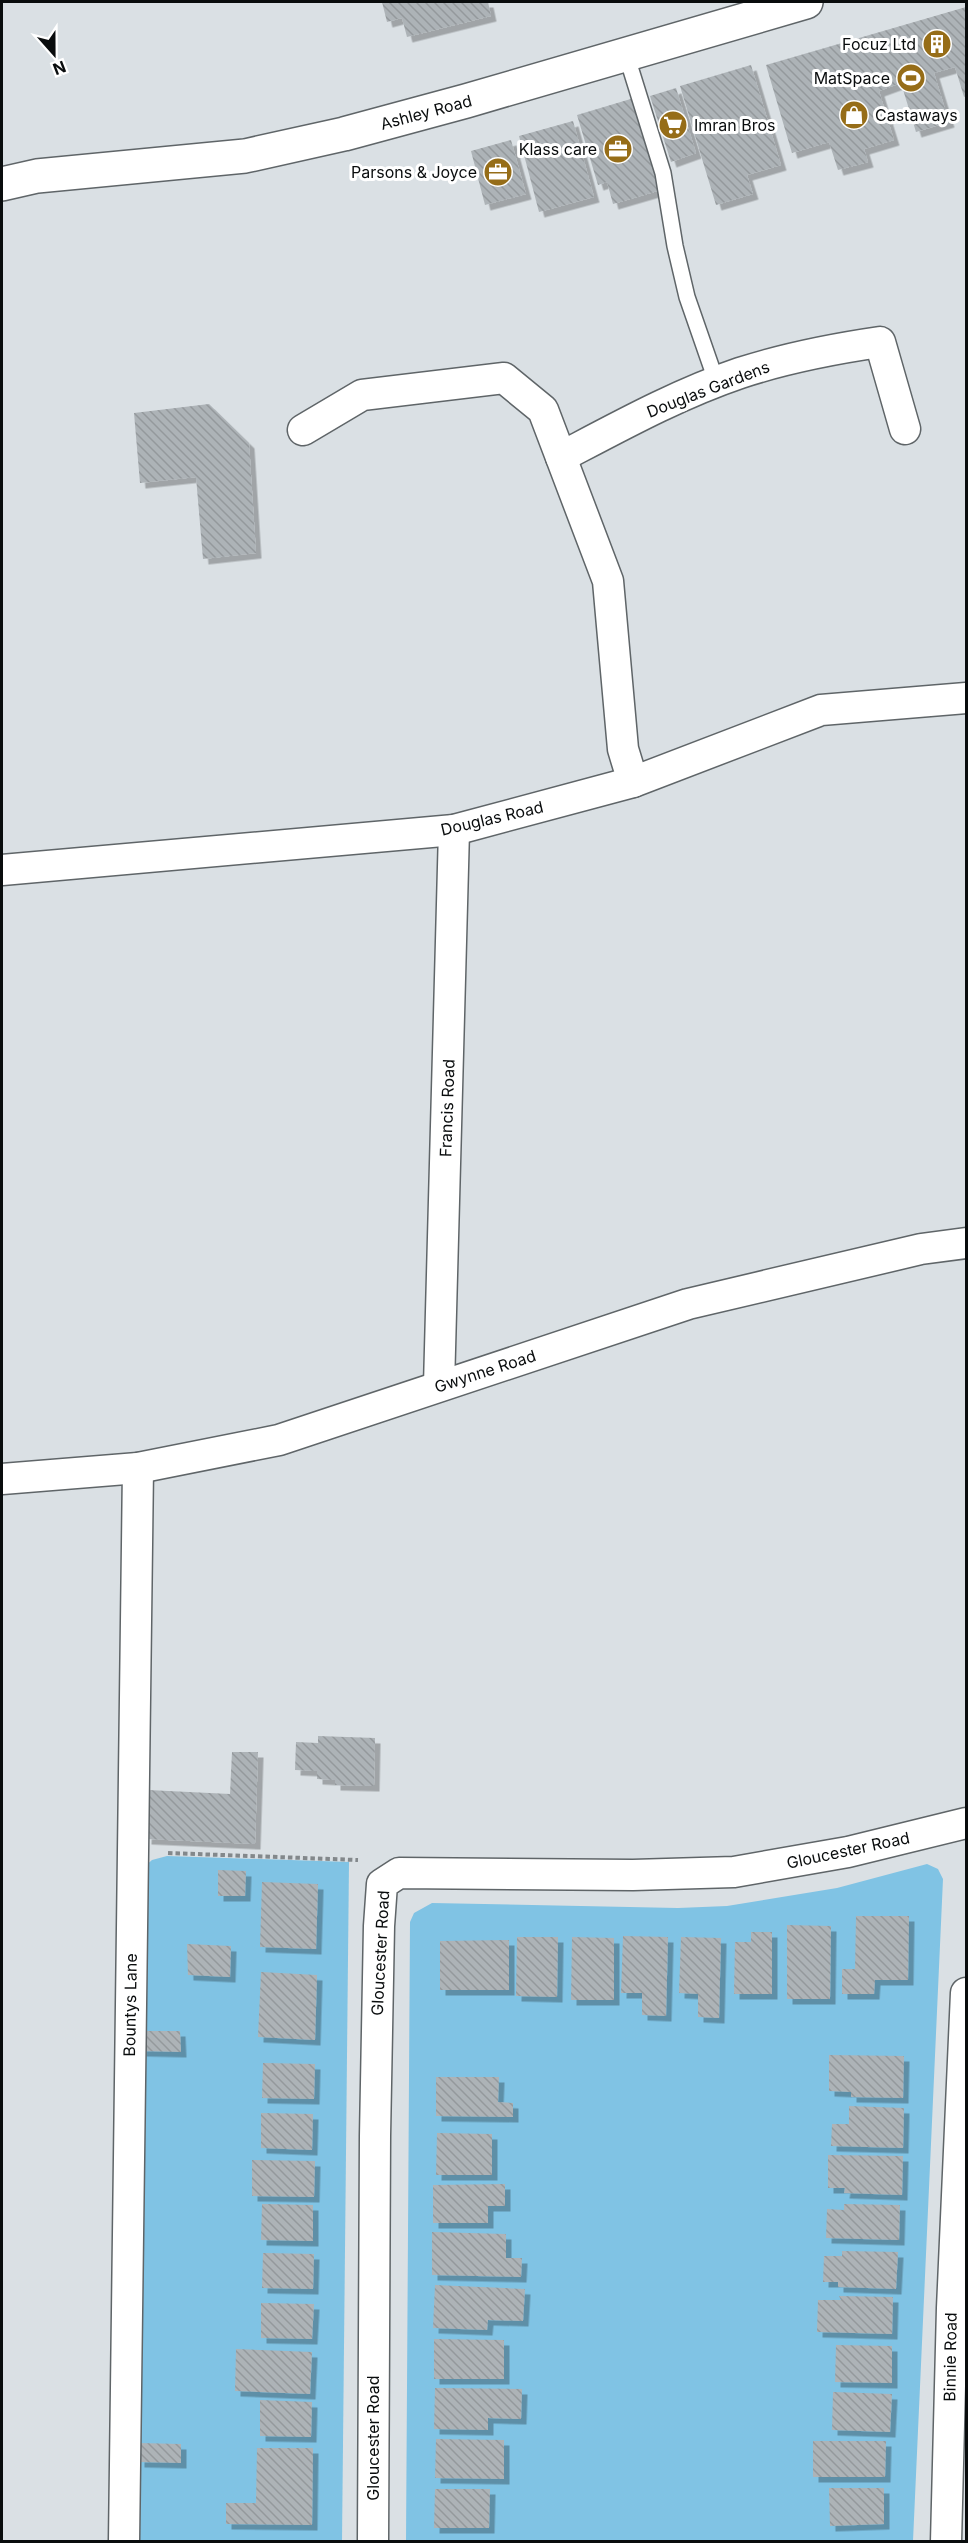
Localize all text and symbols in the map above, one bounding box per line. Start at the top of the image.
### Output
north arrow [24,24,84,84]
building icon: Focuz Ltd [921,28,953,60]
place label: Focuz Ltd [842,34,916,54]
text: N [50,56,69,80]
sports icon: MatSpace [895,62,927,94]
place label: MatSpace [814,68,890,88]
street label: Ashley Road [378,90,474,134]
shop icon: Castaways [838,99,870,131]
place label: Castaways [875,105,958,125]
supermarket icon: Imran Bros [657,109,689,141]
place label: Imran Bros [694,115,776,135]
office icon: Klass care [602,133,634,165]
place label: Klass care [519,139,597,159]
office icon: Parsons & Joyce [482,156,514,188]
place label: Parsons & Joyce [351,162,477,182]
street label: Douglas Gardens [644,356,772,422]
street label: Douglas Road [439,796,545,840]
street label: Francis Road [435,1059,459,1157]
street label: Gwynne Road [432,1345,538,1397]
street label: Gloucester Road [785,1827,911,1873]
street label: Gloucester Road [367,1890,393,2016]
street label: Bountys Lane [119,1953,141,2057]
street label: Binnie Road [939,2312,961,2402]
street label: Gloucester Road [363,2375,383,2501]

